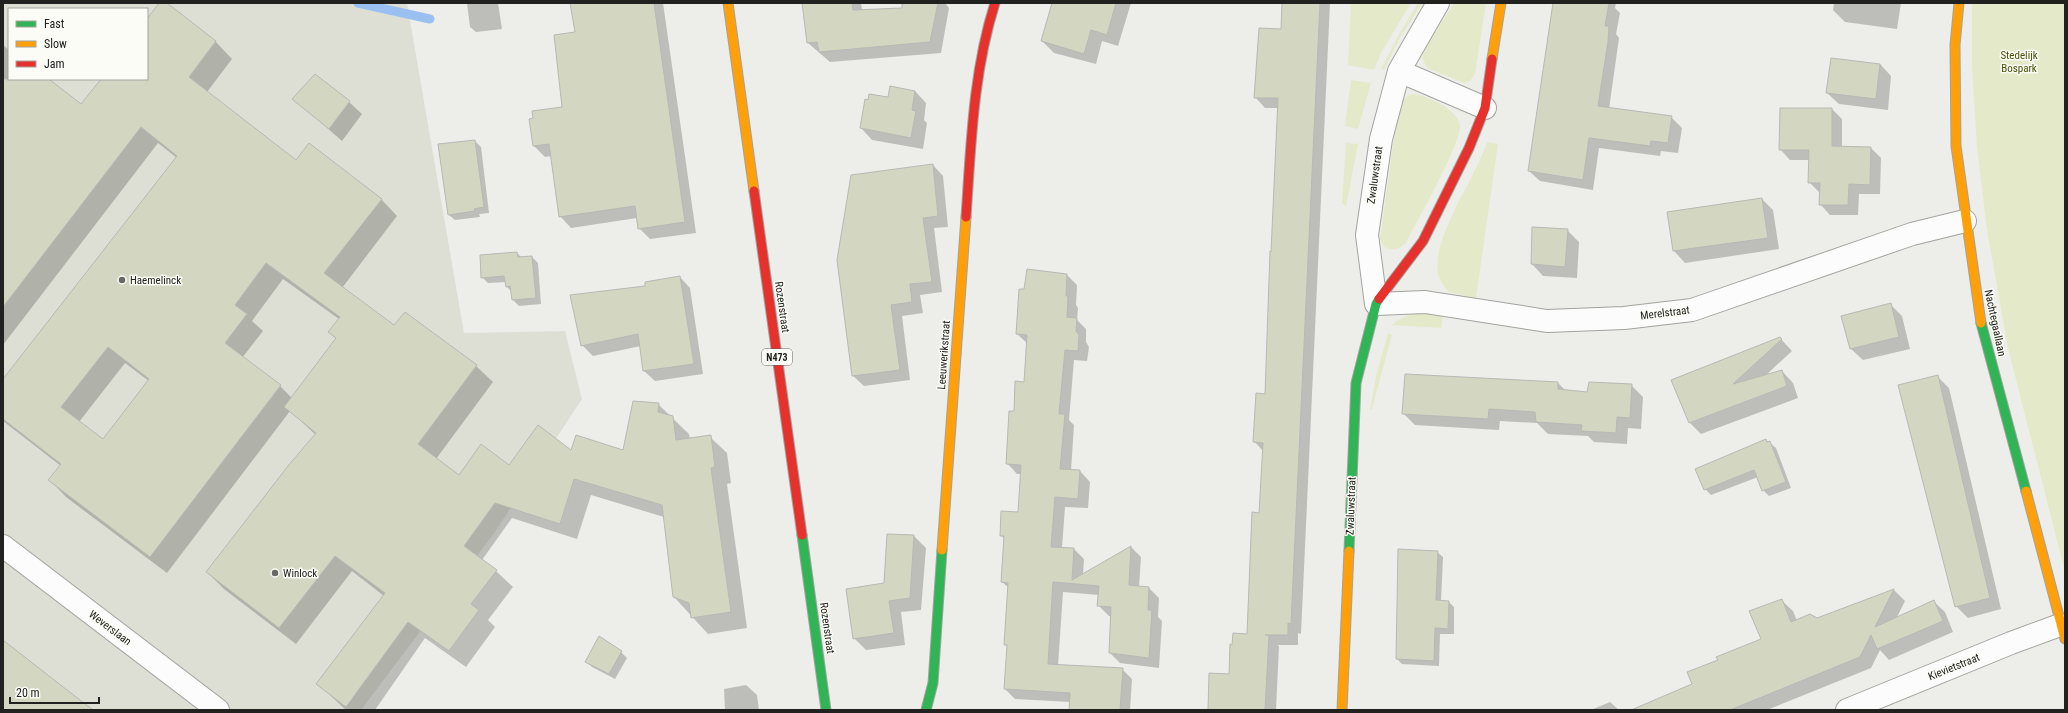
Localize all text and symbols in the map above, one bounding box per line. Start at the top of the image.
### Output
legend [8,8,148,80]
text: Fast [44,17,65,31]
text: Slow [44,37,67,51]
park label: Stedelijk Bospark [2000,49,2038,75]
text: Jam [44,57,65,71]
street label: Zwaluwstraat [1365,145,1385,205]
place label: Haemelinck [130,274,181,287]
marker: Haemelinck [117,275,127,285]
street label: Rozenstraat [772,280,792,334]
street label: Nachtegaallaan [1982,288,2008,358]
street label: Merelstraat [1640,304,1690,322]
street label: Leeuwerikstraat [935,320,953,390]
road number: N473 [762,349,792,365]
street label: Zwaluwstraat [1343,477,1359,535]
place label: Winlock [283,567,317,580]
marker: Winlock [270,568,280,578]
street label: Rozenstraat [817,601,837,655]
street label: Weverslaan [86,608,134,648]
street label: Kievietstraat [1926,651,1982,683]
scale bar [10,679,99,705]
text: 20 m [16,686,40,700]

